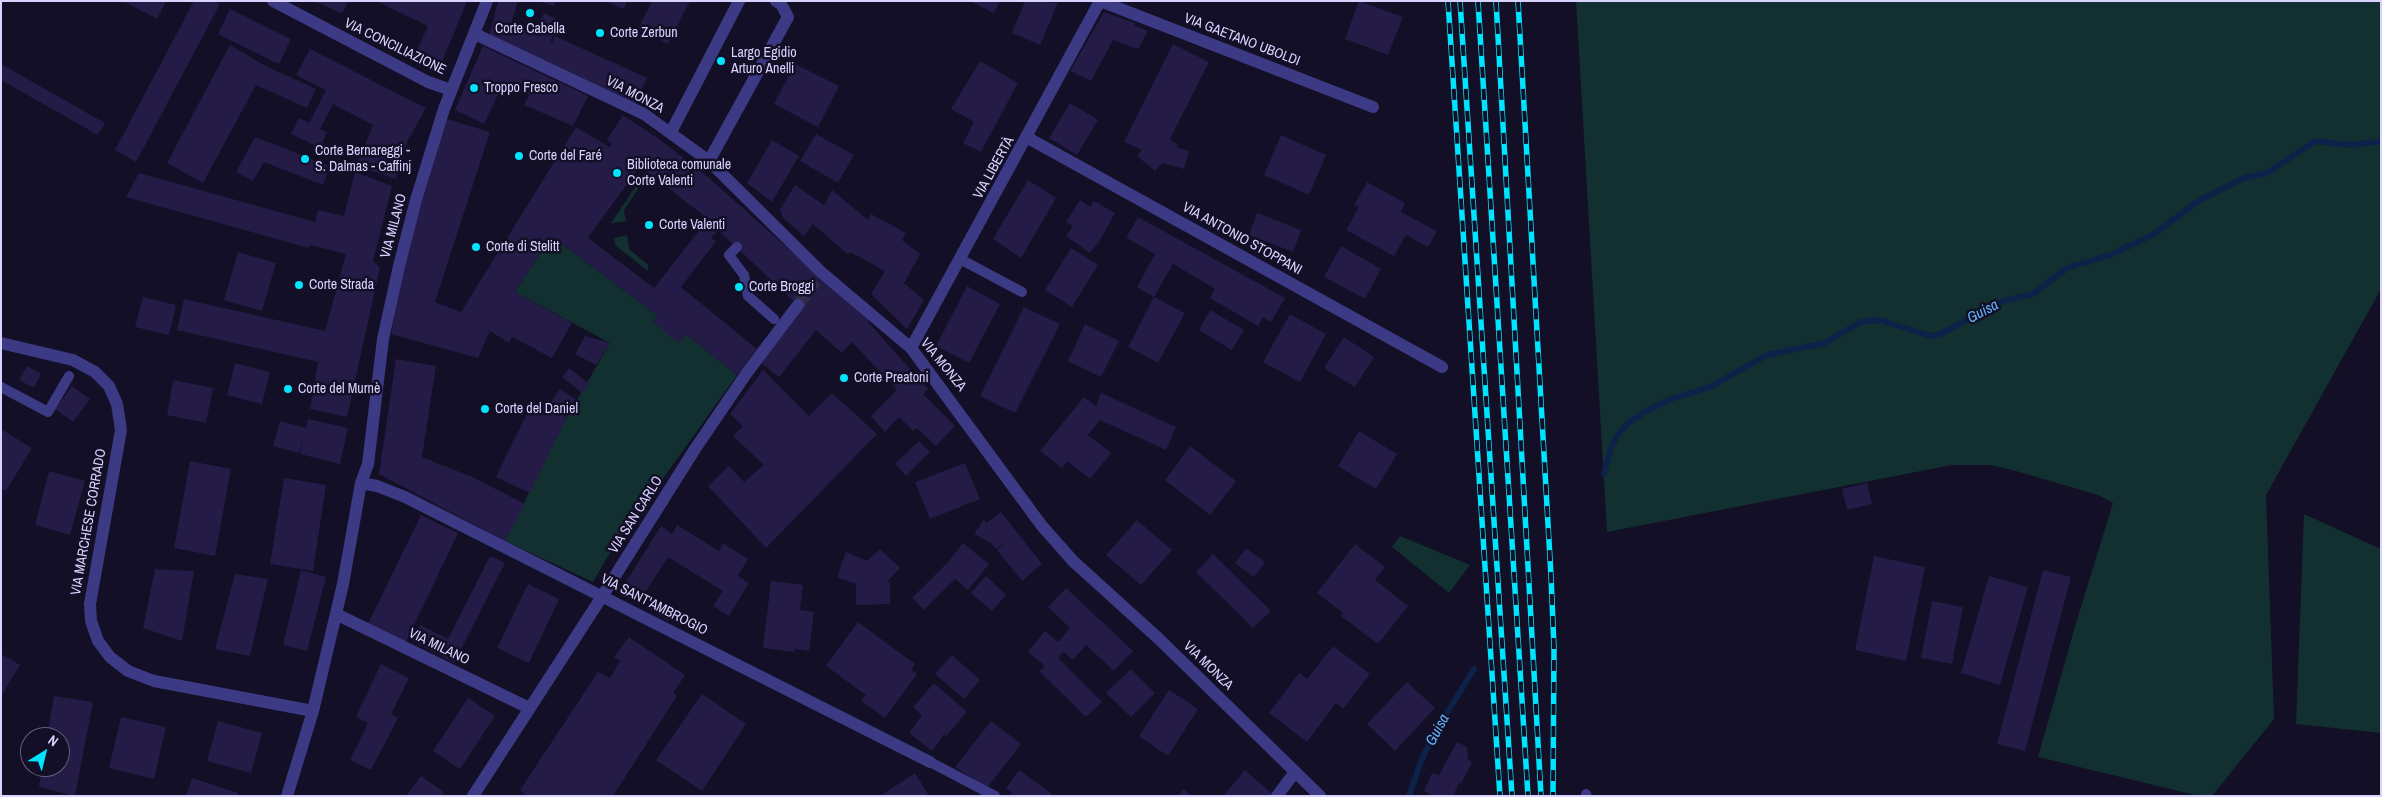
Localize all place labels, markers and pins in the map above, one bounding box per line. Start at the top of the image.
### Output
marker: Corte Cabella [524,7,536,19]
place label: Corte Cabella [495,21,565,37]
place label: Corte Zerbun [610,25,678,41]
marker: Corte Zerbun [594,27,606,39]
place label: Largo Egidio Arturo Anelli [731,45,797,78]
marker: Largo Egidio Arturo Anelli [715,55,727,67]
place label: Troppo Fresco [484,80,558,96]
marker: Troppo Fresco [468,82,480,94]
place label: Corte Bernareggi - S. Dalmas - Caffinj [315,143,411,176]
place label: Corte del Faré [529,148,602,164]
marker: Corte del Faré [513,150,525,162]
marker: Corte Bernareggi - S. Dalmas - Caffinj [299,153,311,165]
place label: Biblioteca comunale Corte Valenti [627,157,731,190]
marker: Biblioteca comunale Corte Valenti [611,167,623,179]
place label: Corte Valenti [659,217,725,233]
marker: Corte Valenti [643,219,655,231]
place label: Corte di Stelitt [486,239,559,255]
marker: Corte di Stelitt [470,241,482,253]
place label: Corte Strada [309,277,374,293]
marker: Corte Strada [293,279,305,291]
place label: Corte Broggi [749,279,814,295]
marker: Corte Broggi [733,281,745,293]
place label: Corte Preatoni [854,370,929,386]
marker: Corte Preatoni [838,372,850,384]
place label: Corte del Murnè [298,381,380,397]
marker: Corte del Murnè [282,383,294,395]
place label: Corte del Daniel [495,401,578,417]
marker: Corte del Daniel [479,403,491,415]

